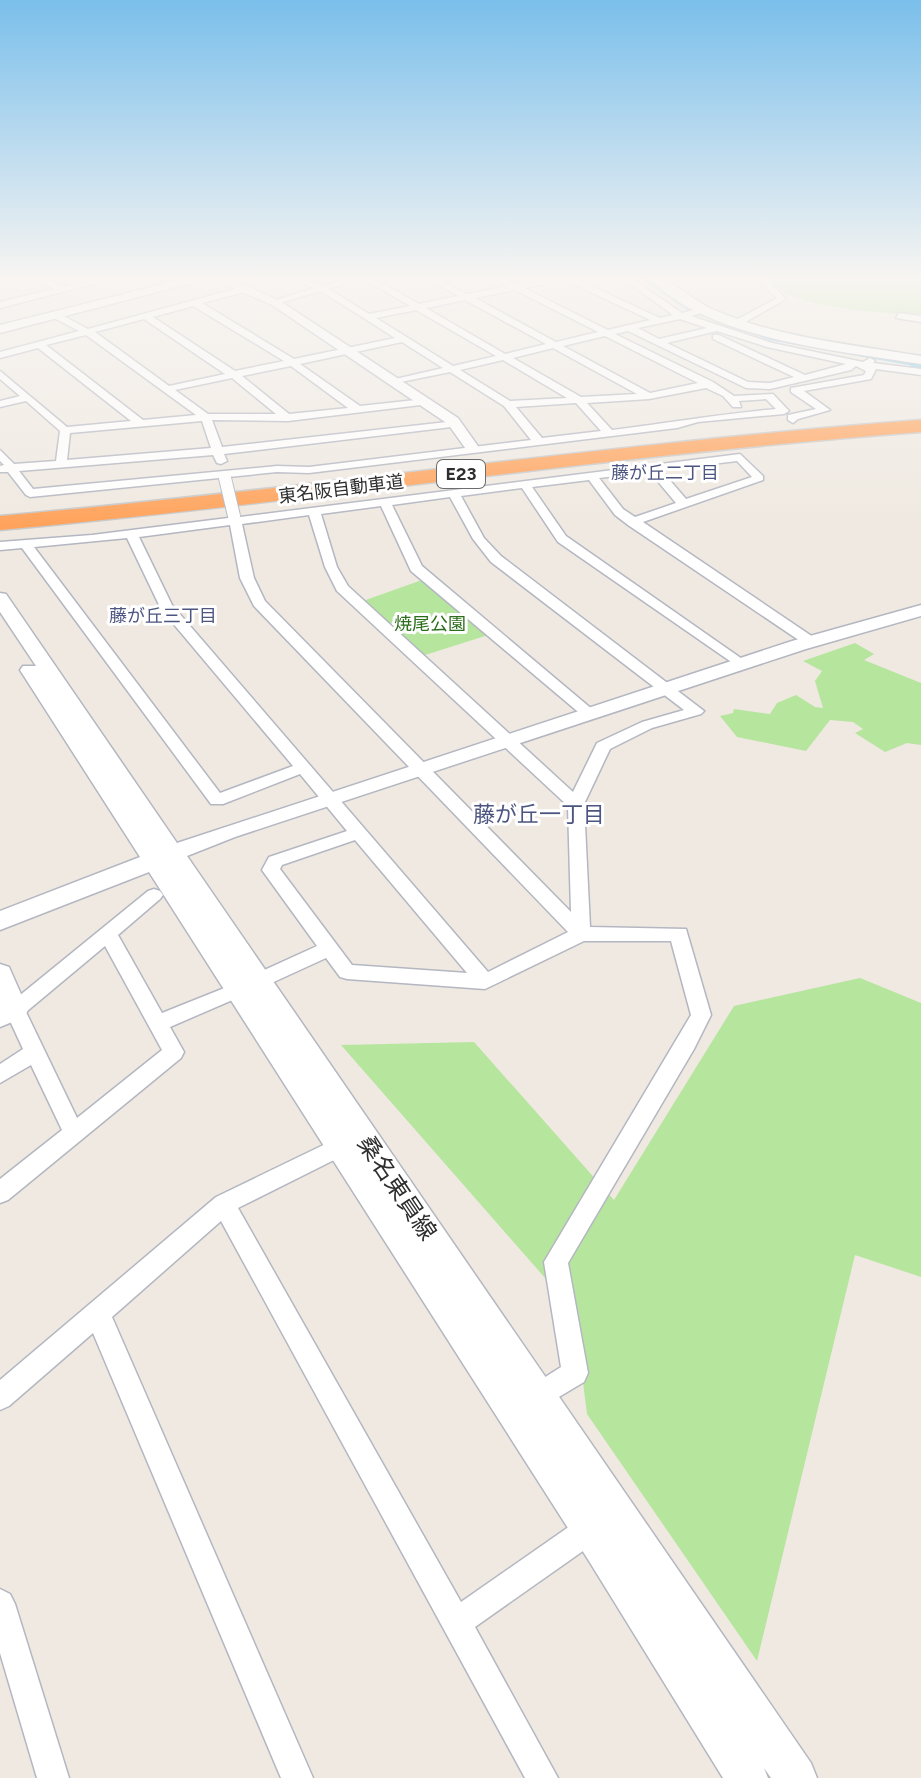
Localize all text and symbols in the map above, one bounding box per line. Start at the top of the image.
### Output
road number: E23 [437,460,485,488]
district label: 藤が丘二丁目 [611,462,719,484]
street label: 東名阪自動車道 [277,470,405,508]
district label: 藤が丘三丁目 [109,605,217,627]
park label: 焼尾公園 [394,613,466,635]
district label: 藤が丘一丁目 [473,801,605,828]
street label: 桑名東員線 [352,1130,443,1246]

